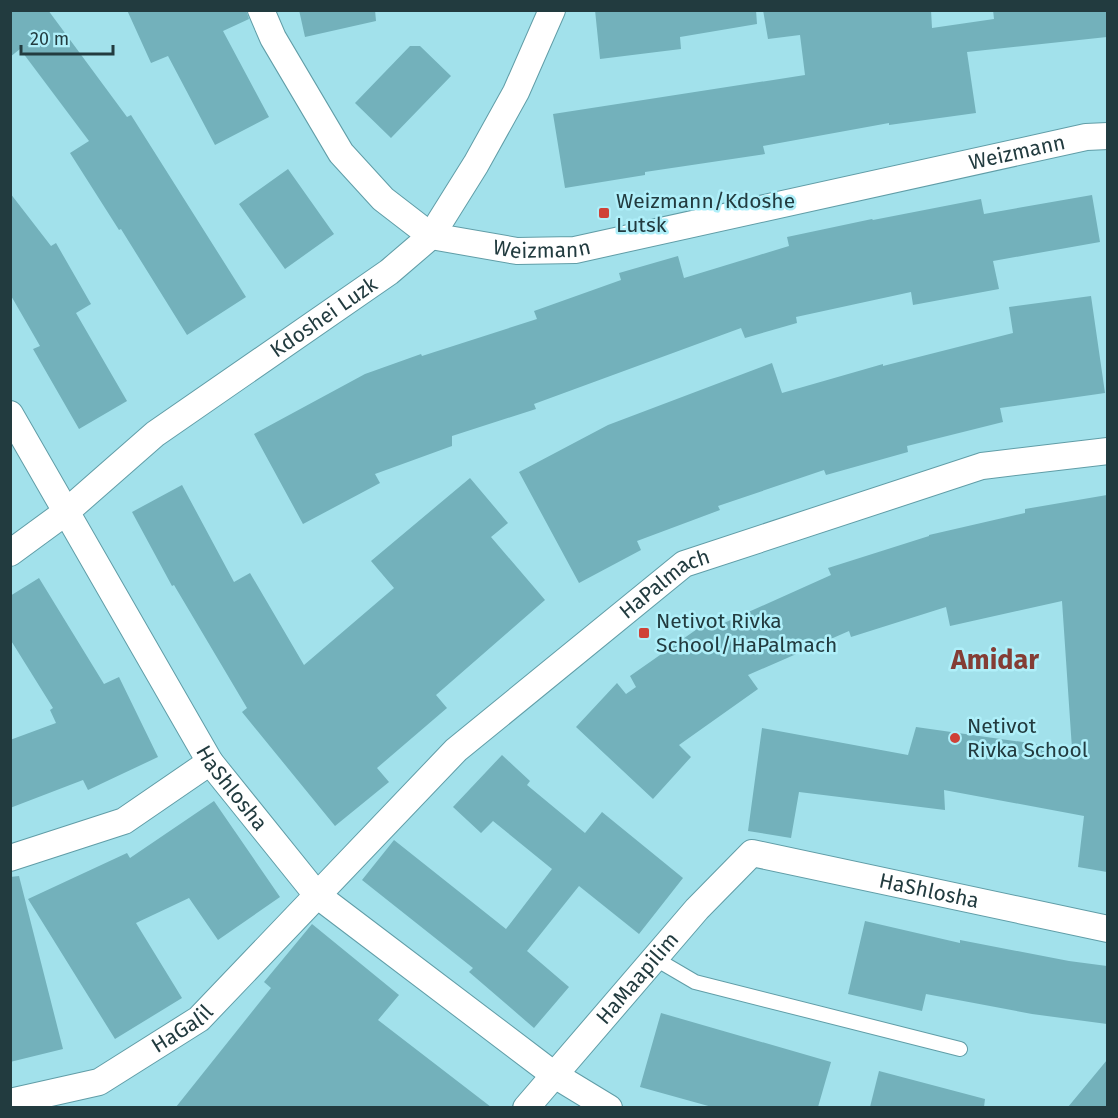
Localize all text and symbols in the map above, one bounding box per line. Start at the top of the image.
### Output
scale bar [21,18,112,56]
text: 20 m [30,28,69,50]
street label: Weizmann [967,129,1068,175]
place label: Weizmann/Kdoshe Lutsk [616,188,795,238]
marker: Weizmann/Kdoshe Lutsk [597,206,611,220]
street label: Weizmann [491,234,593,265]
street label: Kdoshei Luzk [265,271,382,363]
street label: HaPalmach [614,543,713,624]
place label: Netivot Rivka School/HaPalmach [656,608,837,658]
marker: Netivot Rivka School/HaPalmach [637,626,651,640]
district label: Amidar [950,644,1039,676]
place label: Netivot Rivka School [967,713,1088,763]
marker: Netivot Rivka School [948,731,962,745]
street label: HaShlosha [190,741,273,836]
street label: HaShlosha [877,868,981,914]
street label: HaMaapilim [591,927,684,1030]
street label: HaGalil [147,999,219,1059]

